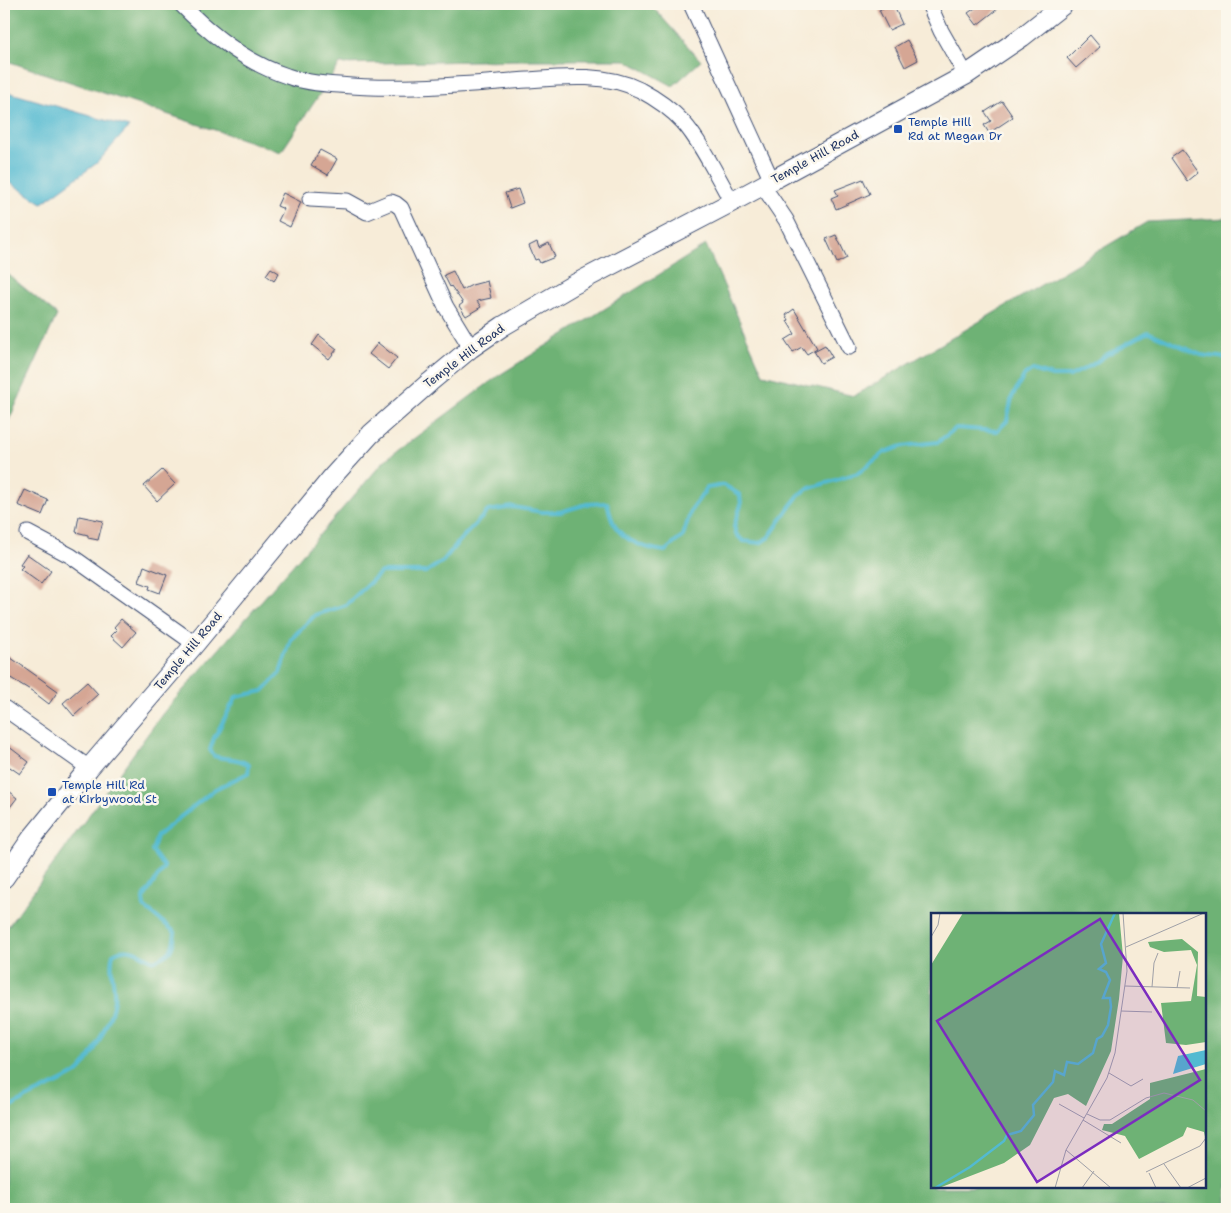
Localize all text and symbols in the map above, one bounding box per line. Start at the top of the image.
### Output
place label: Temple Hill Rd at Megan Dr [908,114,1002,144]
marker: Temple Hill Rd at Megan Dr [892,123,904,135]
street label: Temple Hill Road [769,126,862,188]
street label: Temple Hill Road [420,320,508,392]
street label: Temple Hill Road [151,608,226,693]
place label: Temple Hill Rd at Kirbywood St [62,777,157,807]
marker: Temple Hill Rd at Kirbywood St [46,786,58,798]
inset map [931,913,1206,1188]

